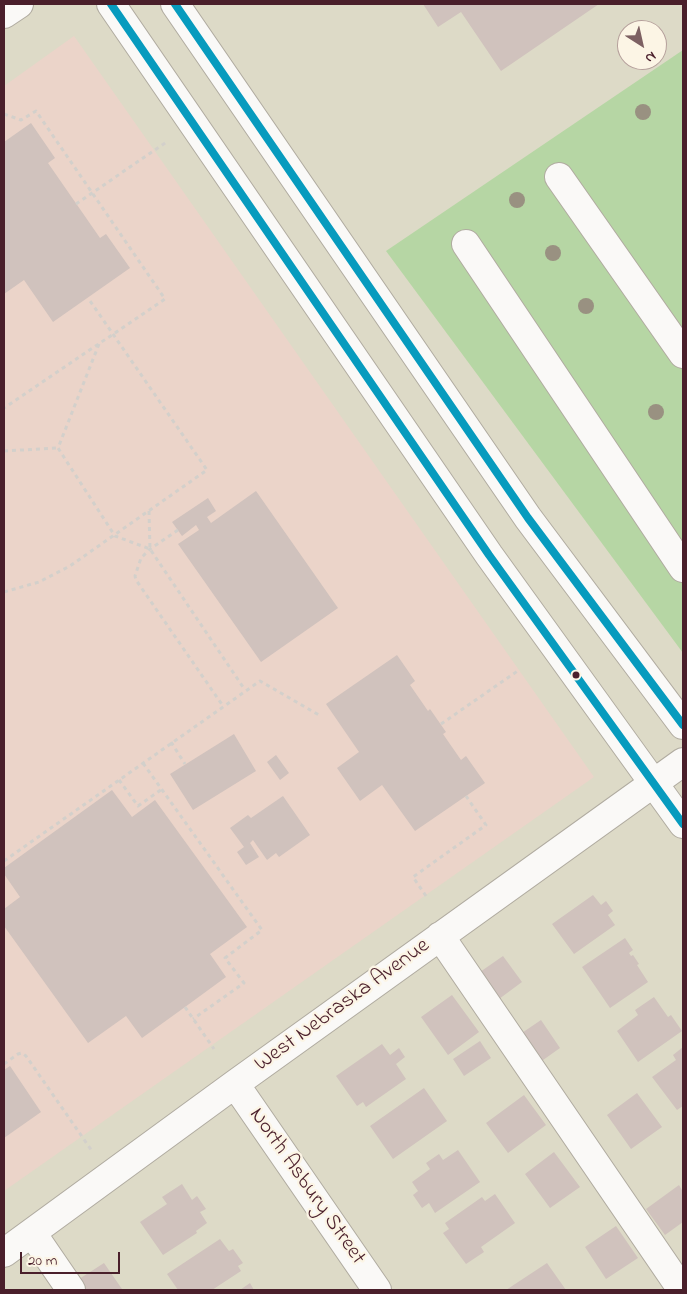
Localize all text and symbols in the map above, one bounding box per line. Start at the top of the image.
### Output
north arrow [617,20,667,70]
text: N [640,46,660,68]
unlabelled marker [571,670,581,680]
street label: West Nebraska Avenue [250,934,436,1078]
street label: North Asbury Street [242,1104,370,1270]
scale bar [22,1242,122,1274]
text: 20 m [28,1250,57,1272]

